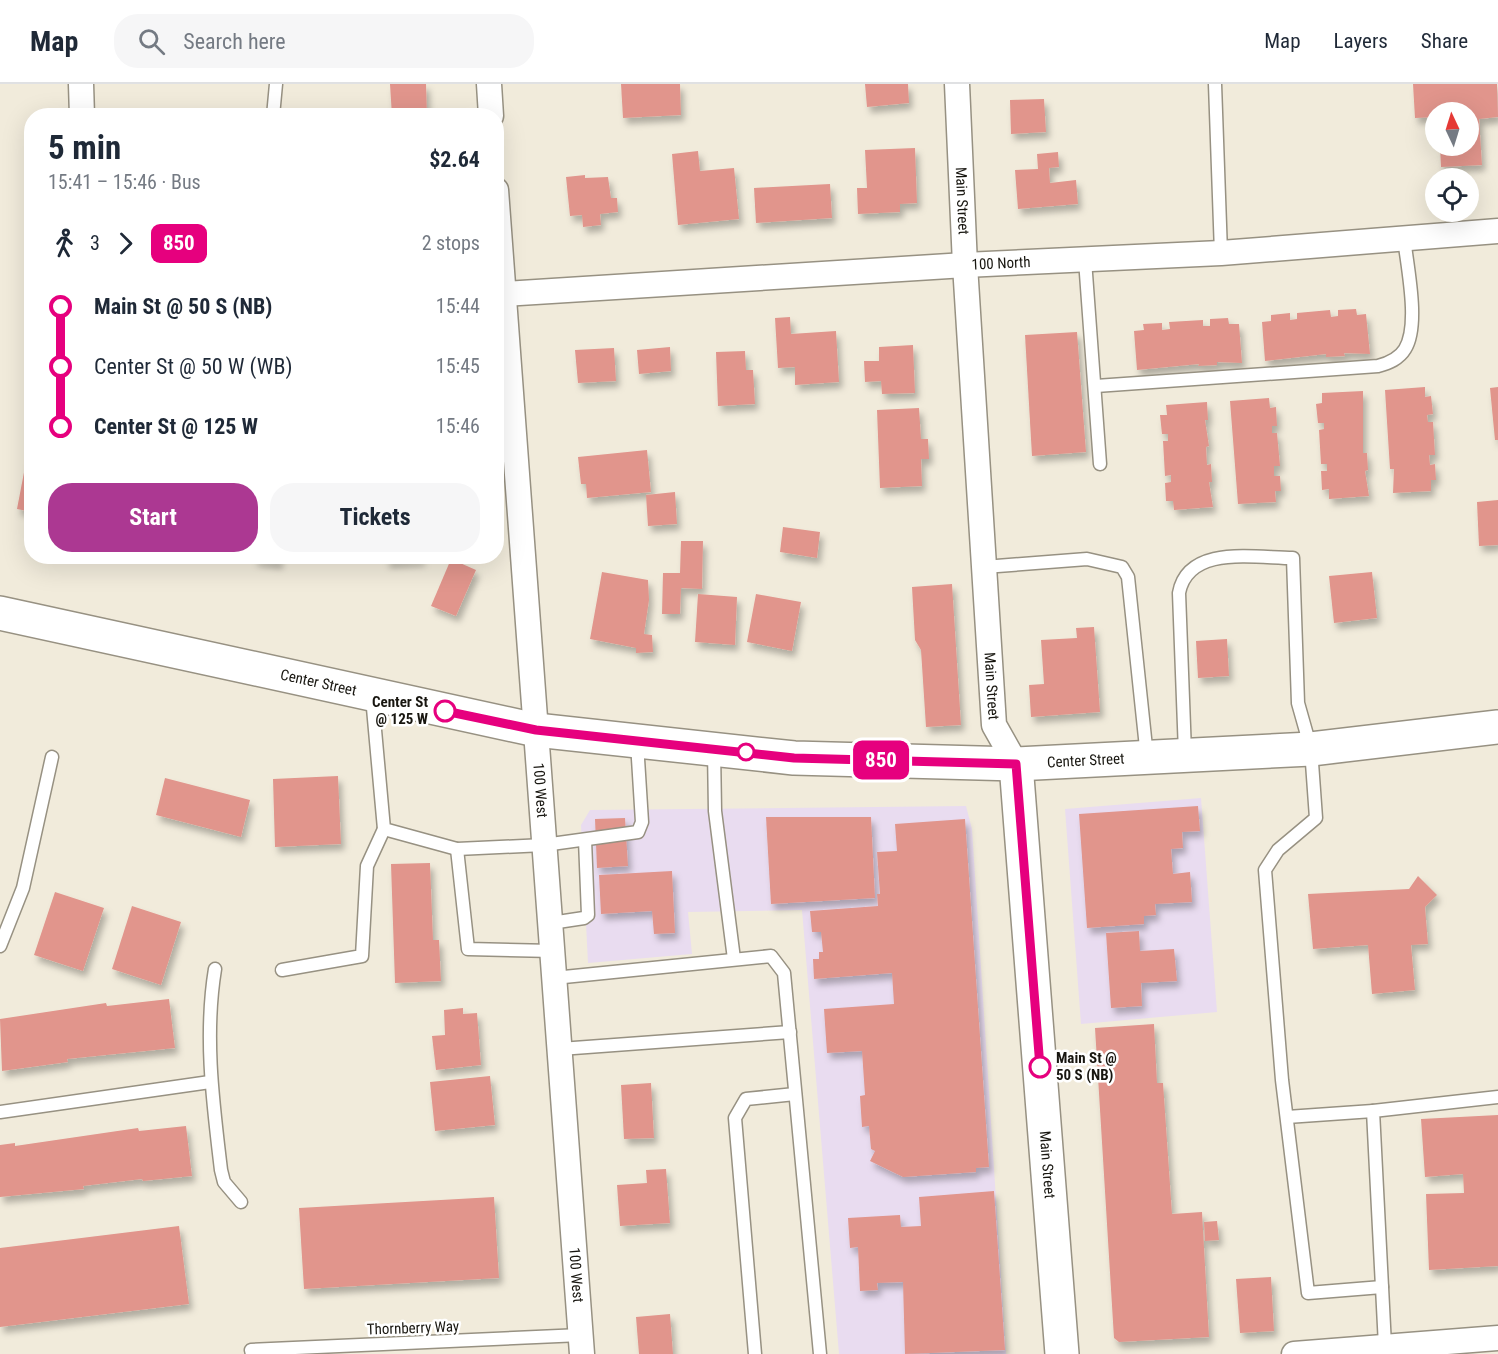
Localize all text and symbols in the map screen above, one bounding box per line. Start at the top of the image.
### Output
search box [114,14,534,68]
text: Map [30,25,78,58]
icon: search [135,25,168,58]
text: Search here [183,29,286,54]
text: Map [1264,29,1301,53]
text: Layers [1334,29,1388,53]
text: Share [1421,29,1468,53]
north arrow [1425,102,1479,156]
map controls [1425,102,1479,222]
text: 5 min [48,128,121,167]
text: $2.64 [429,147,480,172]
street label: Main Street [952,167,973,235]
button: locate [1425,168,1479,222]
text: 15:41 – 15:46 · Bus [48,170,201,194]
icon: walk [48,227,81,260]
icon: forward [109,227,142,260]
text: 3 [90,231,100,255]
text: 850 [163,231,195,255]
text: 2 stops [422,231,480,255]
street label: 100 North [971,253,1031,274]
text: Main St @ 50 S (NB) [94,294,272,319]
text: 15:44 [436,294,480,318]
text: Center St @ 50 W (WB) [94,354,292,379]
text: 15:45 [436,354,480,378]
text: Center St @ 125 W [94,414,258,439]
text: 15:46 [436,414,480,438]
button: Start [48,483,258,552]
button: Tickets [270,483,480,552]
street label: Main Street [980,652,1003,720]
street label: Center Street [279,665,358,700]
place label: Center St @ 125 W [372,693,428,728]
marker: Center St @ 125 W [434,700,456,722]
line badge: 850 [846,740,916,780]
unlabelled marker [737,743,755,761]
text: 850 [865,748,897,772]
street label: Center Street [1047,749,1125,771]
street label: 100 West [529,762,551,819]
place label: Main St @ 50 S (NB) [1056,1049,1117,1084]
marker: Main St @ 50 S (NB) [1029,1056,1051,1078]
street label: Main Street [1036,1130,1059,1199]
street label: 100 West [565,1247,587,1303]
street label: Thornberry Way [367,1317,459,1339]

